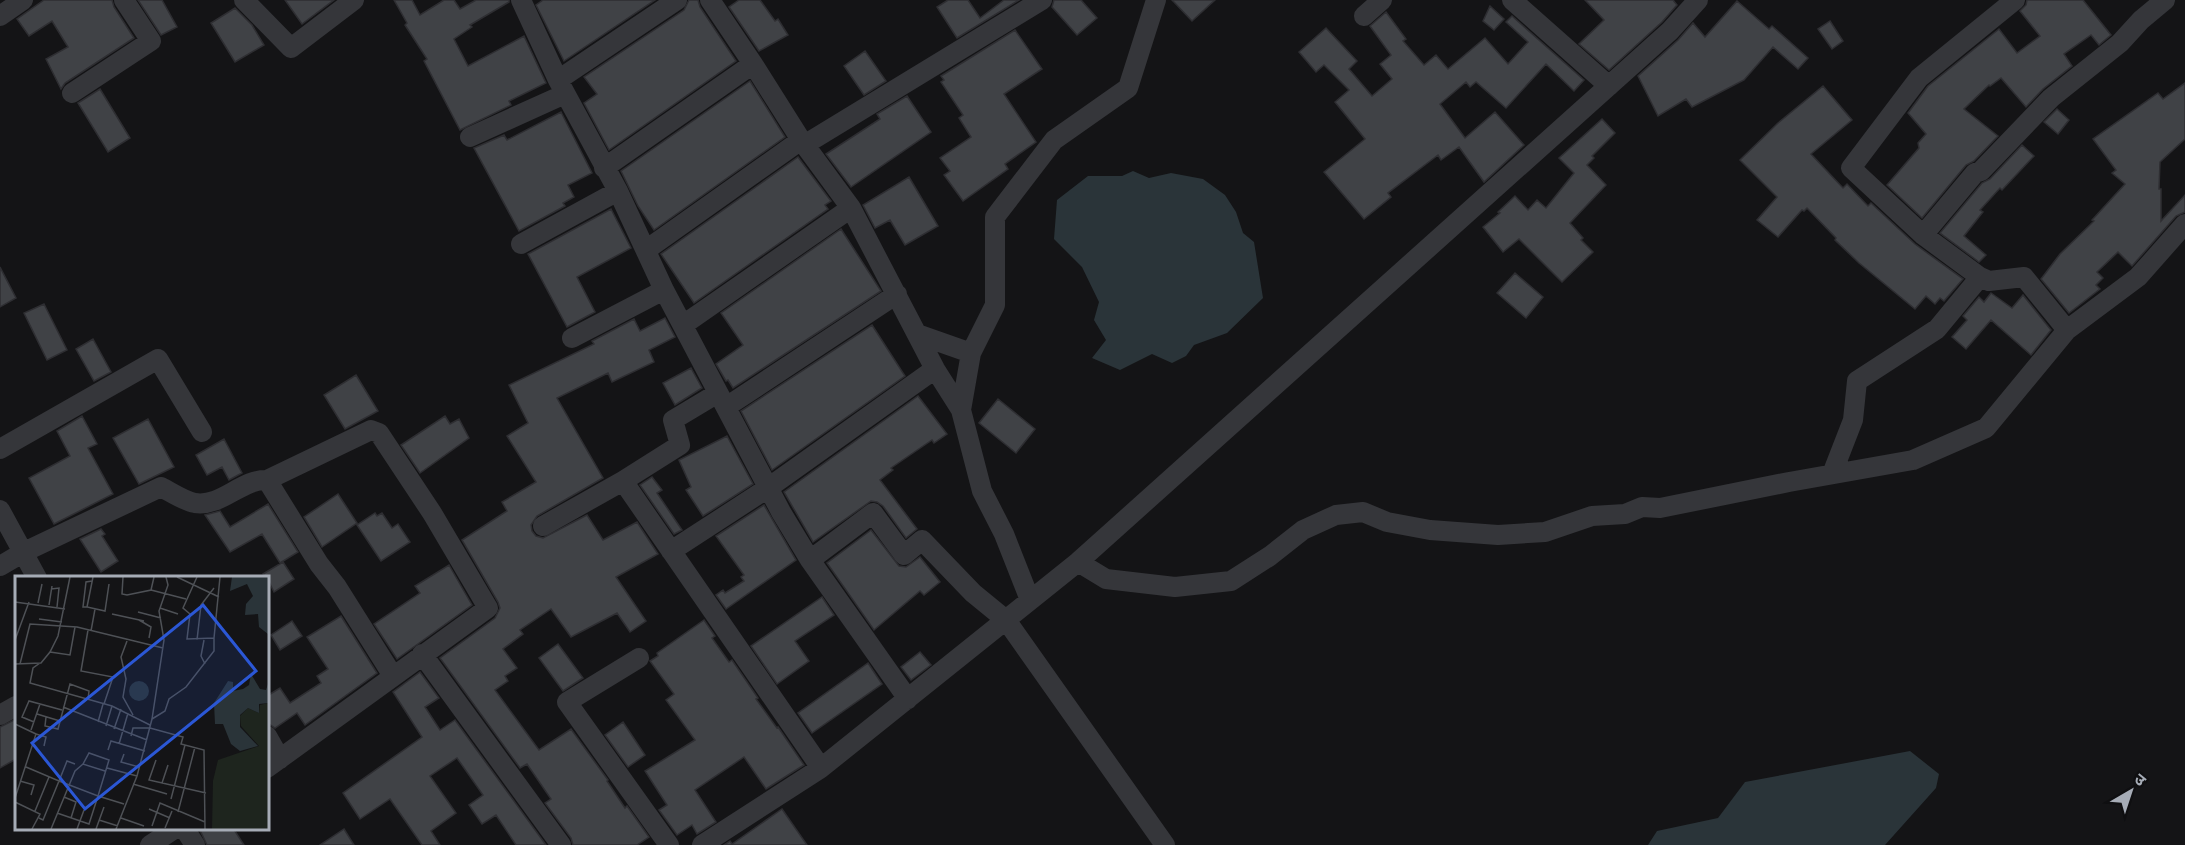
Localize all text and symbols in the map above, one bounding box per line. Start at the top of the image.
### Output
inset map [15,576,268,830]
north arrow [2101,761,2161,821]
text: उ [2131,769,2151,790]

